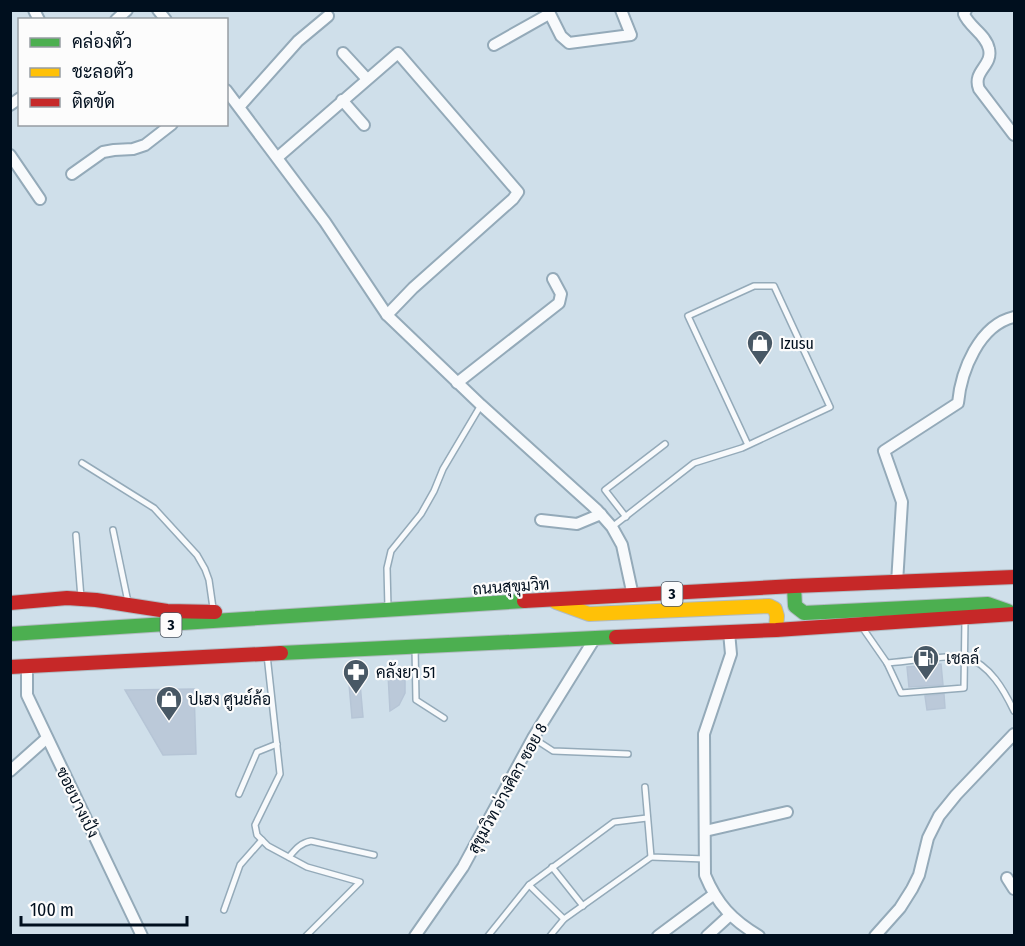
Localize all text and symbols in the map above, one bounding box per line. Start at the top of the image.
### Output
legend [18,18,228,126]
text: คล่องตัว [72,30,132,53]
text: ชะลอตัว [72,61,134,83]
text: ติดขัด [72,91,115,113]
shop icon: Izusu [745,328,775,366]
place label: Izusu [780,334,814,353]
street label: ถนนสุขุมวิท [472,574,550,601]
road number: 3 [662,582,682,606]
road number: 3 [160,613,182,637]
fuel station icon: เชลล์ [911,643,941,681]
place label: เชลล์ [946,646,979,668]
pharmacy icon: คลังยา 51 [341,657,371,695]
place label: คลังยา 51 [376,662,436,682]
shop icon: ปเฮง ศูนย์ล้อ [154,684,184,722]
place label: ปเฮง ศูนย์ล้อ [188,687,271,711]
street label: สุขุมวิท อ่างศิลา ซอย 8 [463,719,553,858]
street label: ซอยบางเป้ง [52,764,103,841]
scale bar [21,889,188,927]
text: 100 m [30,899,74,921]

